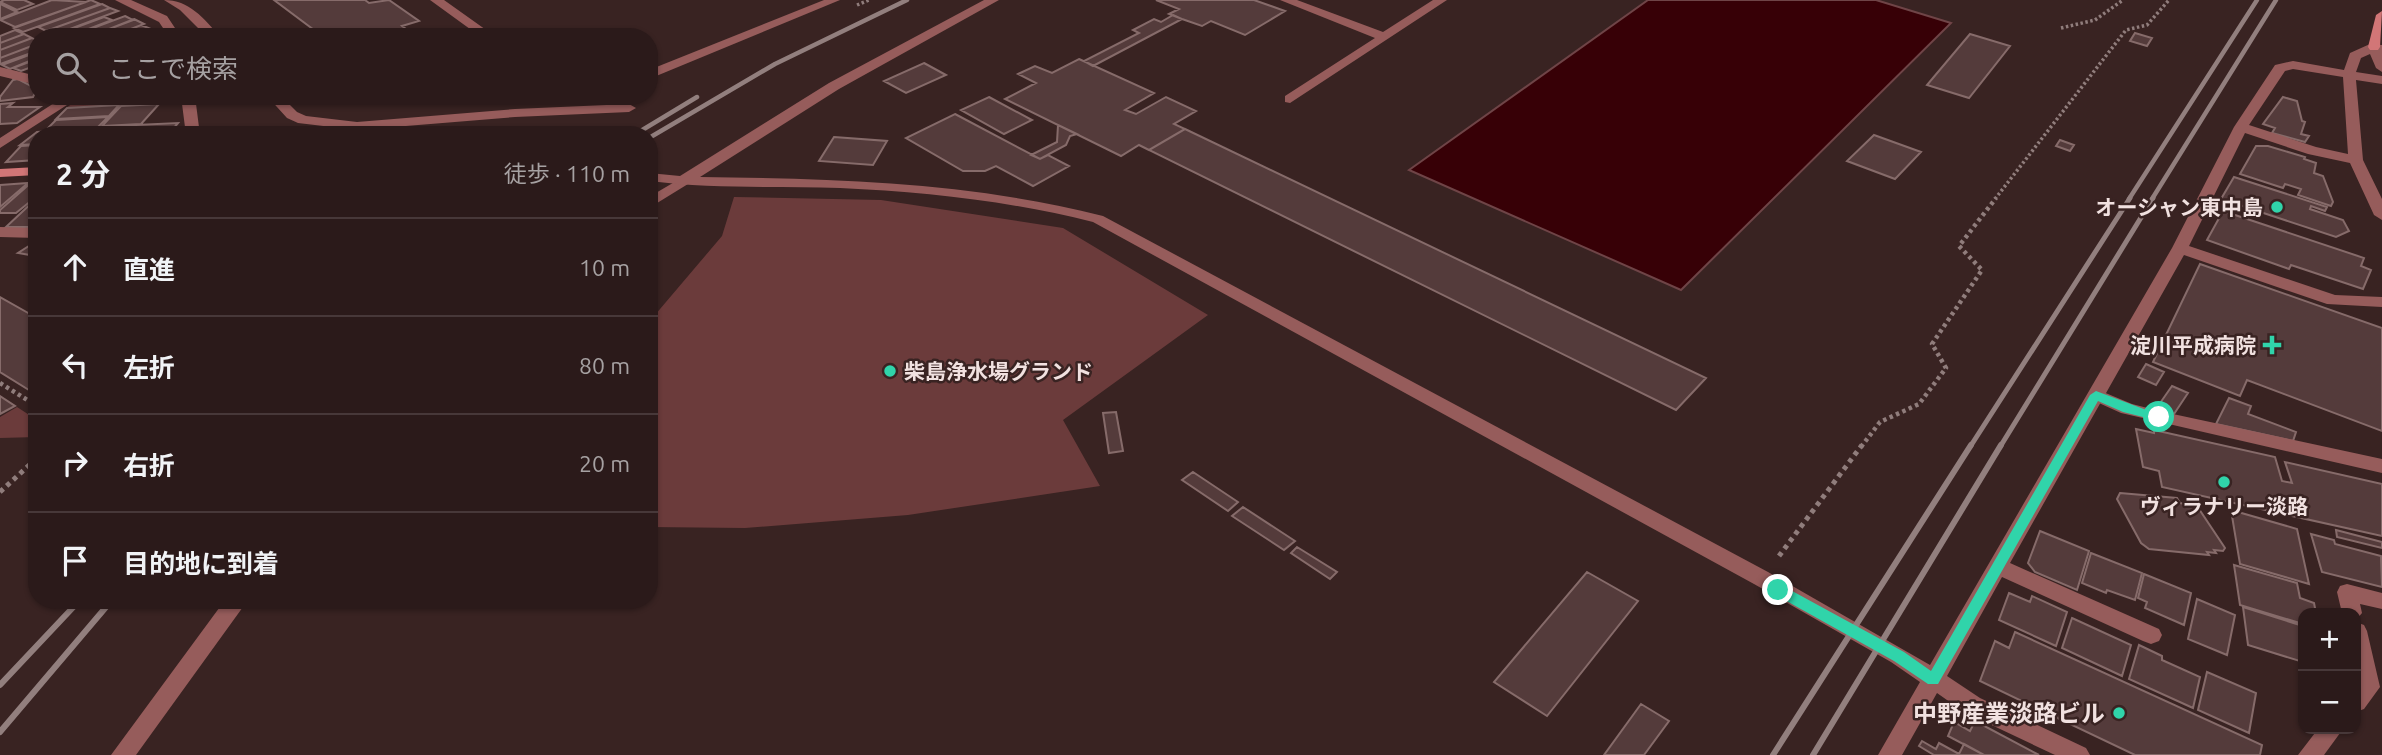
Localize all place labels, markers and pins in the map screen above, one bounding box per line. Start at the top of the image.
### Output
place label: オーシャン東中島 [2095,195,2263,219]
marker: オーシャン東中島 [2269,199,2285,215]
place label: 淀川平成病院 [2130,333,2256,357]
marker: 淀川平成病院 [2262,335,2282,355]
place label: 柴島浄水場グランド [904,359,1093,383]
marker: 柴島浄水場グランド [882,363,898,379]
marker: ヴィラナリー淡路 [2216,474,2232,490]
place label: ヴィラナリー淡路 [2140,494,2308,518]
place label: 中野産業淡路ビル [1913,700,2105,727]
marker: 中野産業淡路ビル [2111,705,2127,721]

